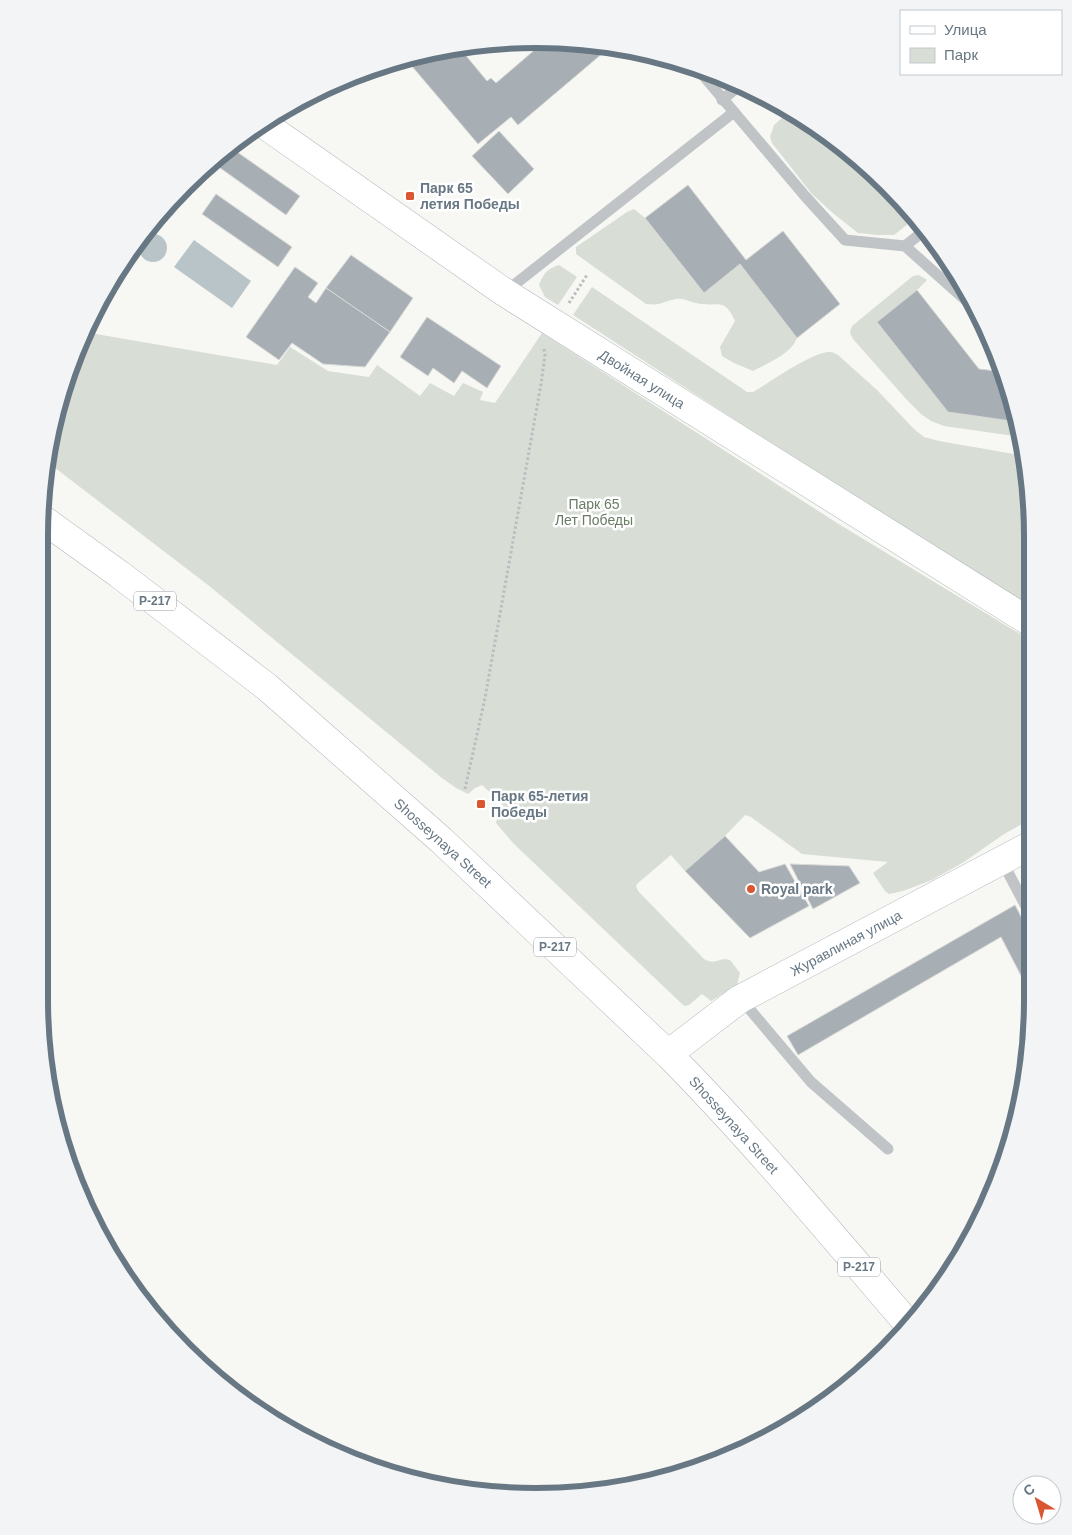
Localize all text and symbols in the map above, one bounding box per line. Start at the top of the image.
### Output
legend [900,10,1062,75]
text: Улица [944,21,987,38]
text: Парк [944,46,978,63]
place label: Парк 65 летия Победы [420,180,520,212]
marker: Парк 65 летия Победы [404,190,416,202]
street label: Двойная улица [596,346,688,412]
park label: Парк 65 Лет Победы [555,496,633,528]
road number: Р-217 [134,592,176,610]
place label: Парк 65-летия Победы [491,788,588,820]
street label: Shosseynaya Street [391,795,495,891]
marker: Парк 65-летия Победы [475,798,487,810]
place label: Royal park [761,881,833,897]
marker: Royal park [745,883,757,895]
street label: Журавлиная улица [788,907,905,979]
road number: Р-217 [534,938,576,956]
street label: Shosseynaya Street [686,1073,782,1177]
road number: Р-217 [838,1258,880,1276]
north arrow [1012,1475,1062,1525]
text: С [1020,1480,1038,1499]

